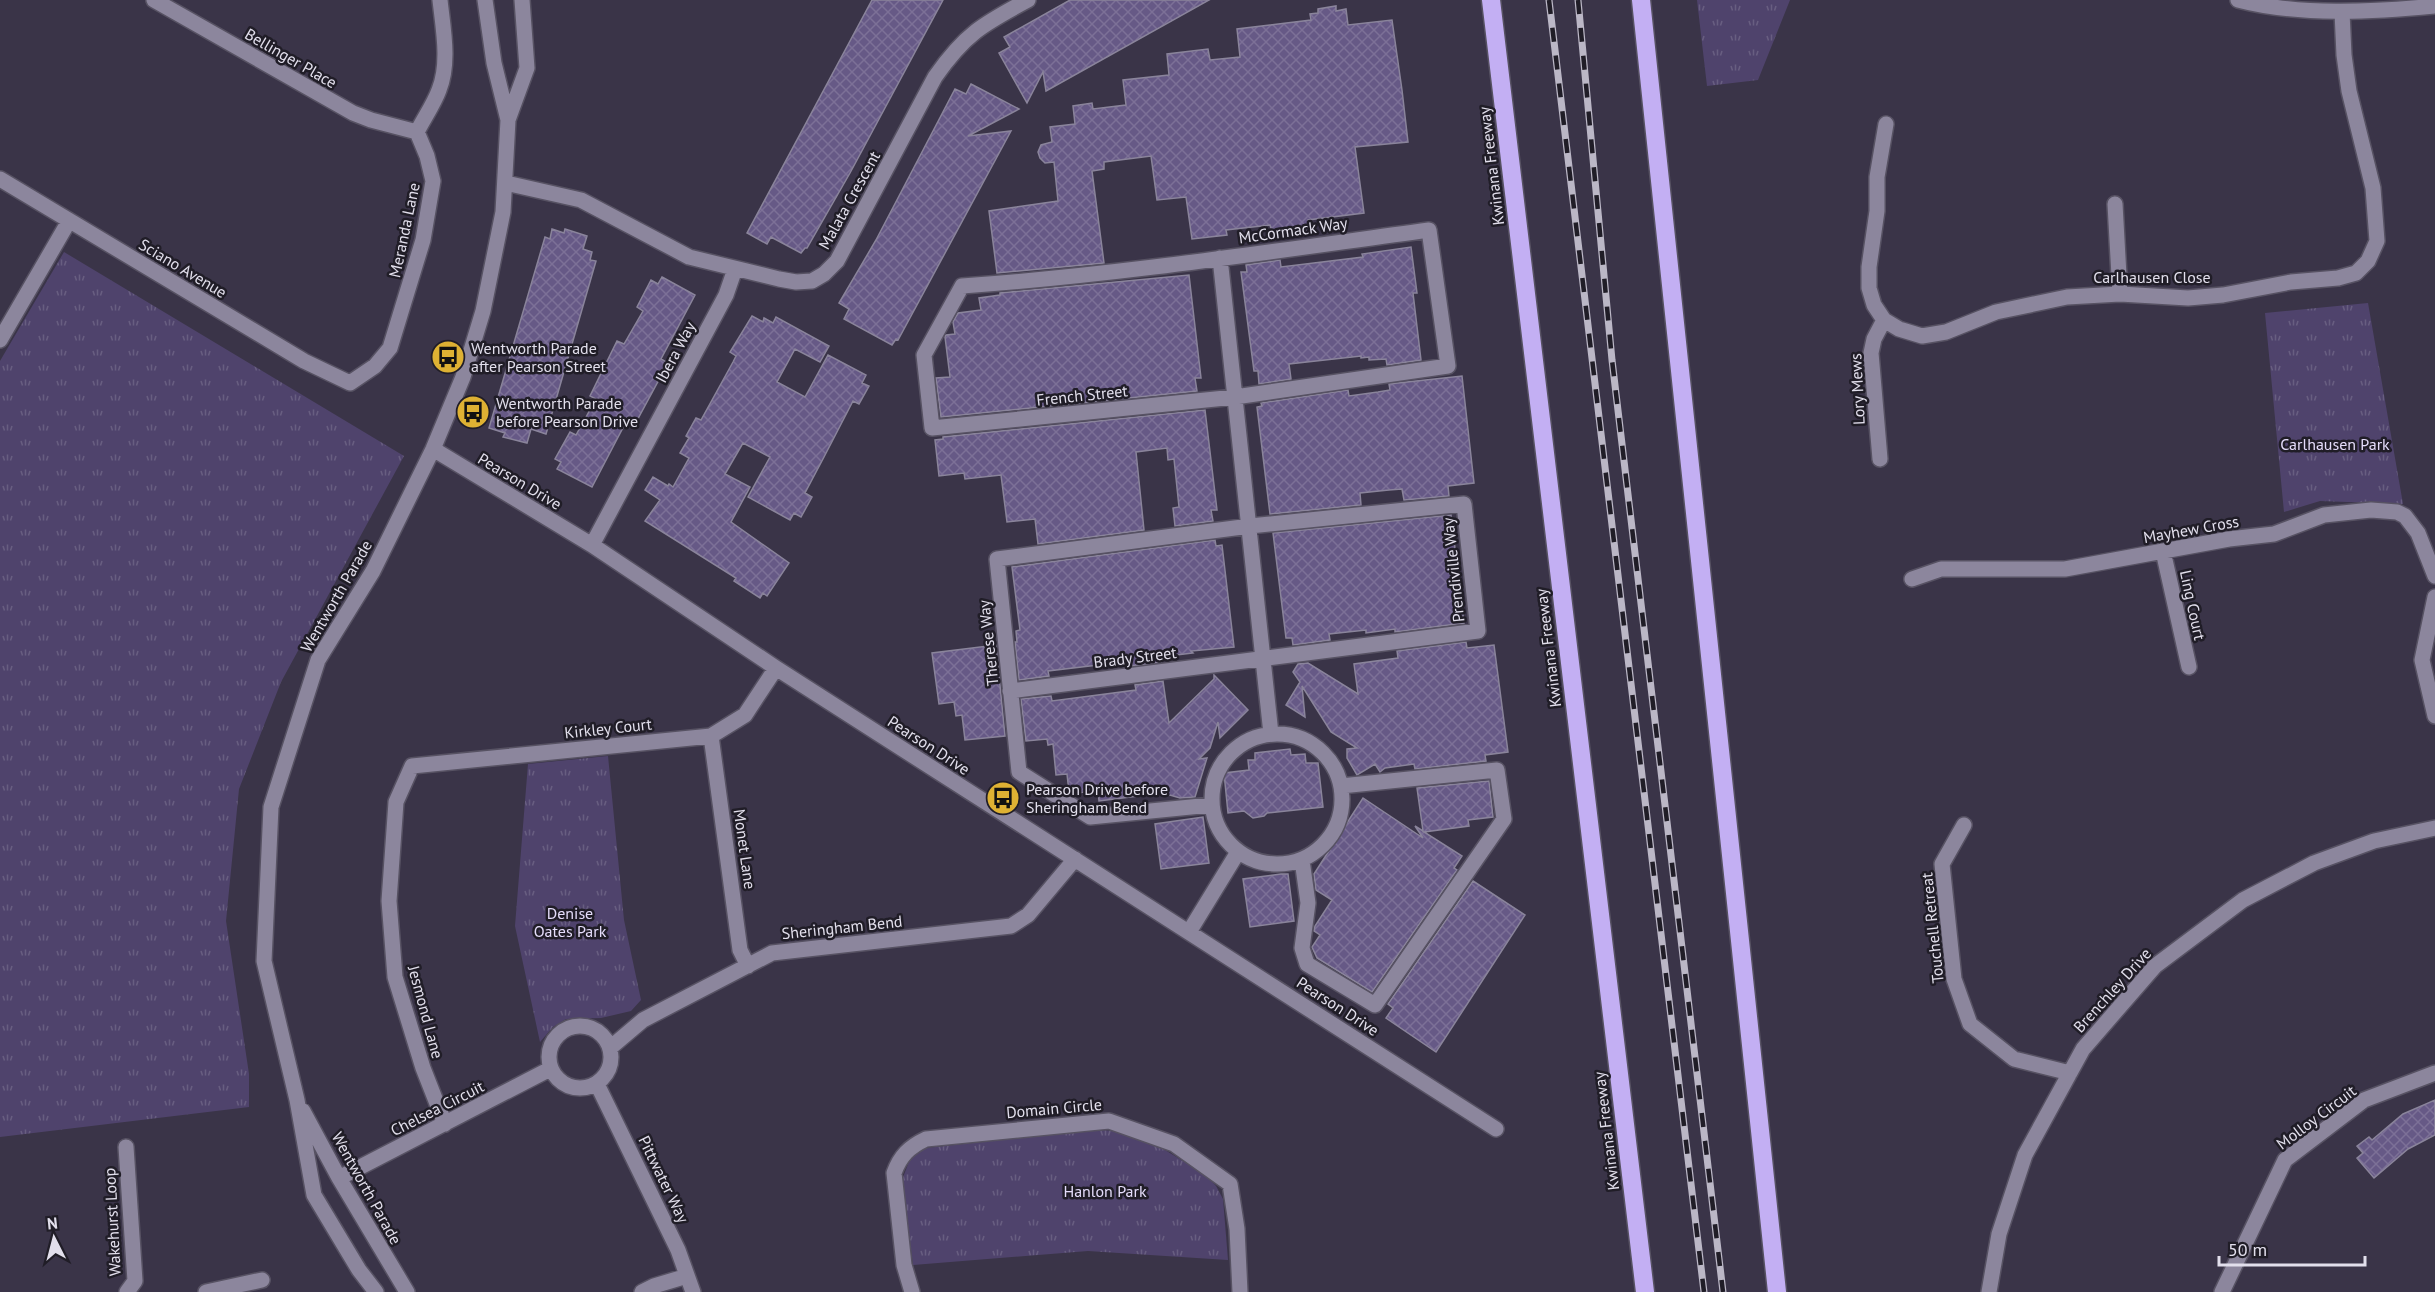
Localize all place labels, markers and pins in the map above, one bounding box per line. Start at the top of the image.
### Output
place label: Wentworth Parade after Pearson Street [471,338,607,376]
bus stop icon: Wentworth Parade after Pearson Street [430,339,466,375]
place label: Wentworth Parade before Pearson Drive [496,393,638,431]
bus stop icon: Wentworth Parade before Pearson Drive [455,394,491,430]
place label: Pearson Drive before Sheringham Bend [1026,779,1168,817]
bus stop icon: Pearson Drive before Sheringham Bend [985,780,1021,816]

